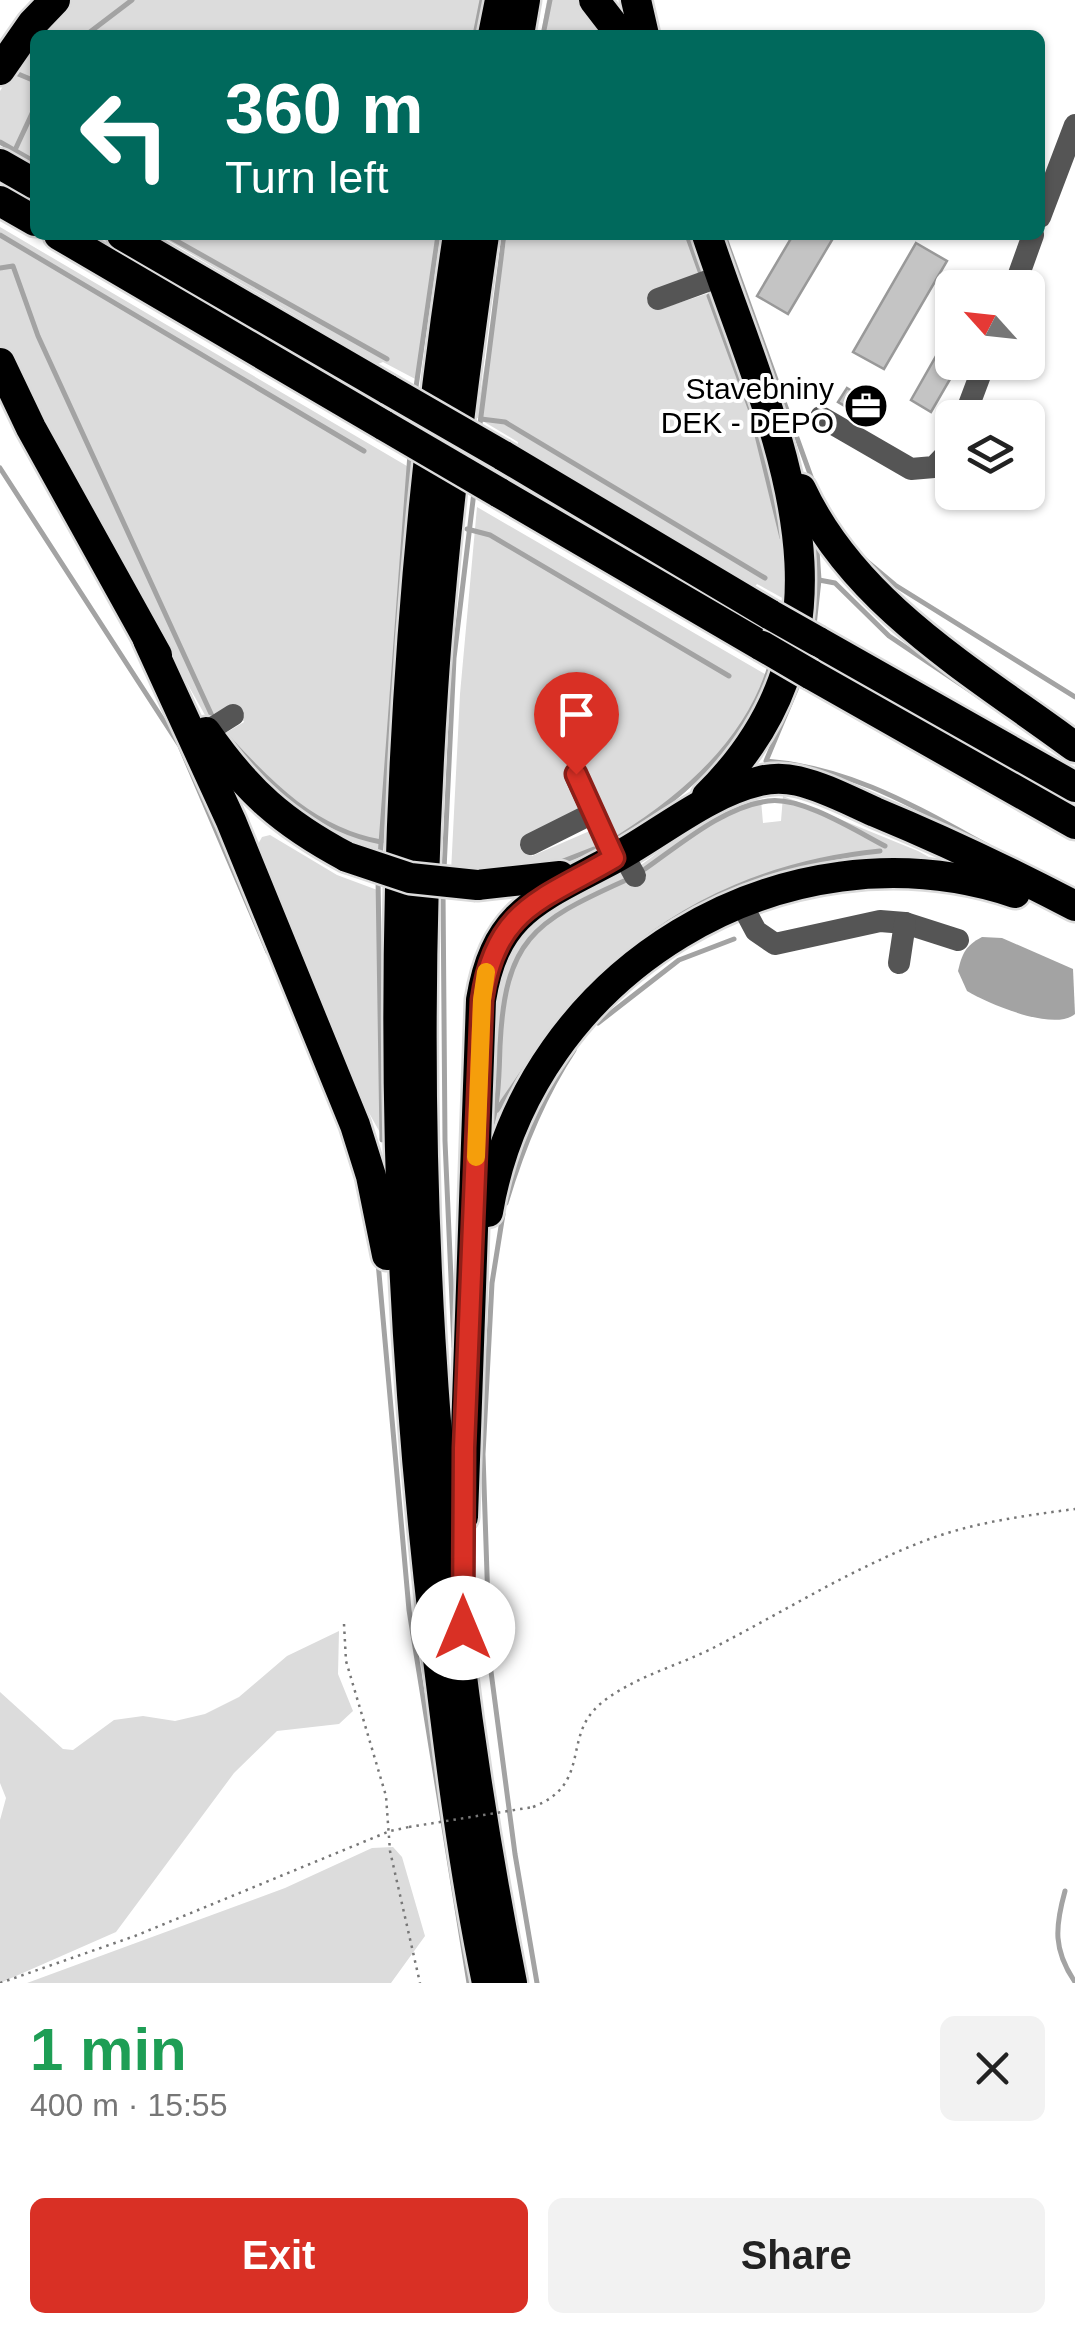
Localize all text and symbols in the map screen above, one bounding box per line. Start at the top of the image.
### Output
icon: left [60,70,190,200]
text: 360 m [225,70,423,148]
text: Turn left [225,152,388,203]
north arrow [935,270,1045,380]
map controls [935,270,1045,510]
place label: Stavebniny DEK - DEPO [661,372,834,439]
office icon: Stavebniny DEK - DEPO [843,383,889,429]
button: layers [935,400,1045,510]
pin [534,672,619,775]
icon: arrive [549,687,604,742]
position arrow [411,1576,515,1680]
text: 1 min [30,2016,187,2083]
button: close [940,2016,1045,2121]
text: 400 m · 15:55 [30,2087,227,2123]
button: Exit [30,2198,528,2313]
button: Share [548,2198,1045,2313]

